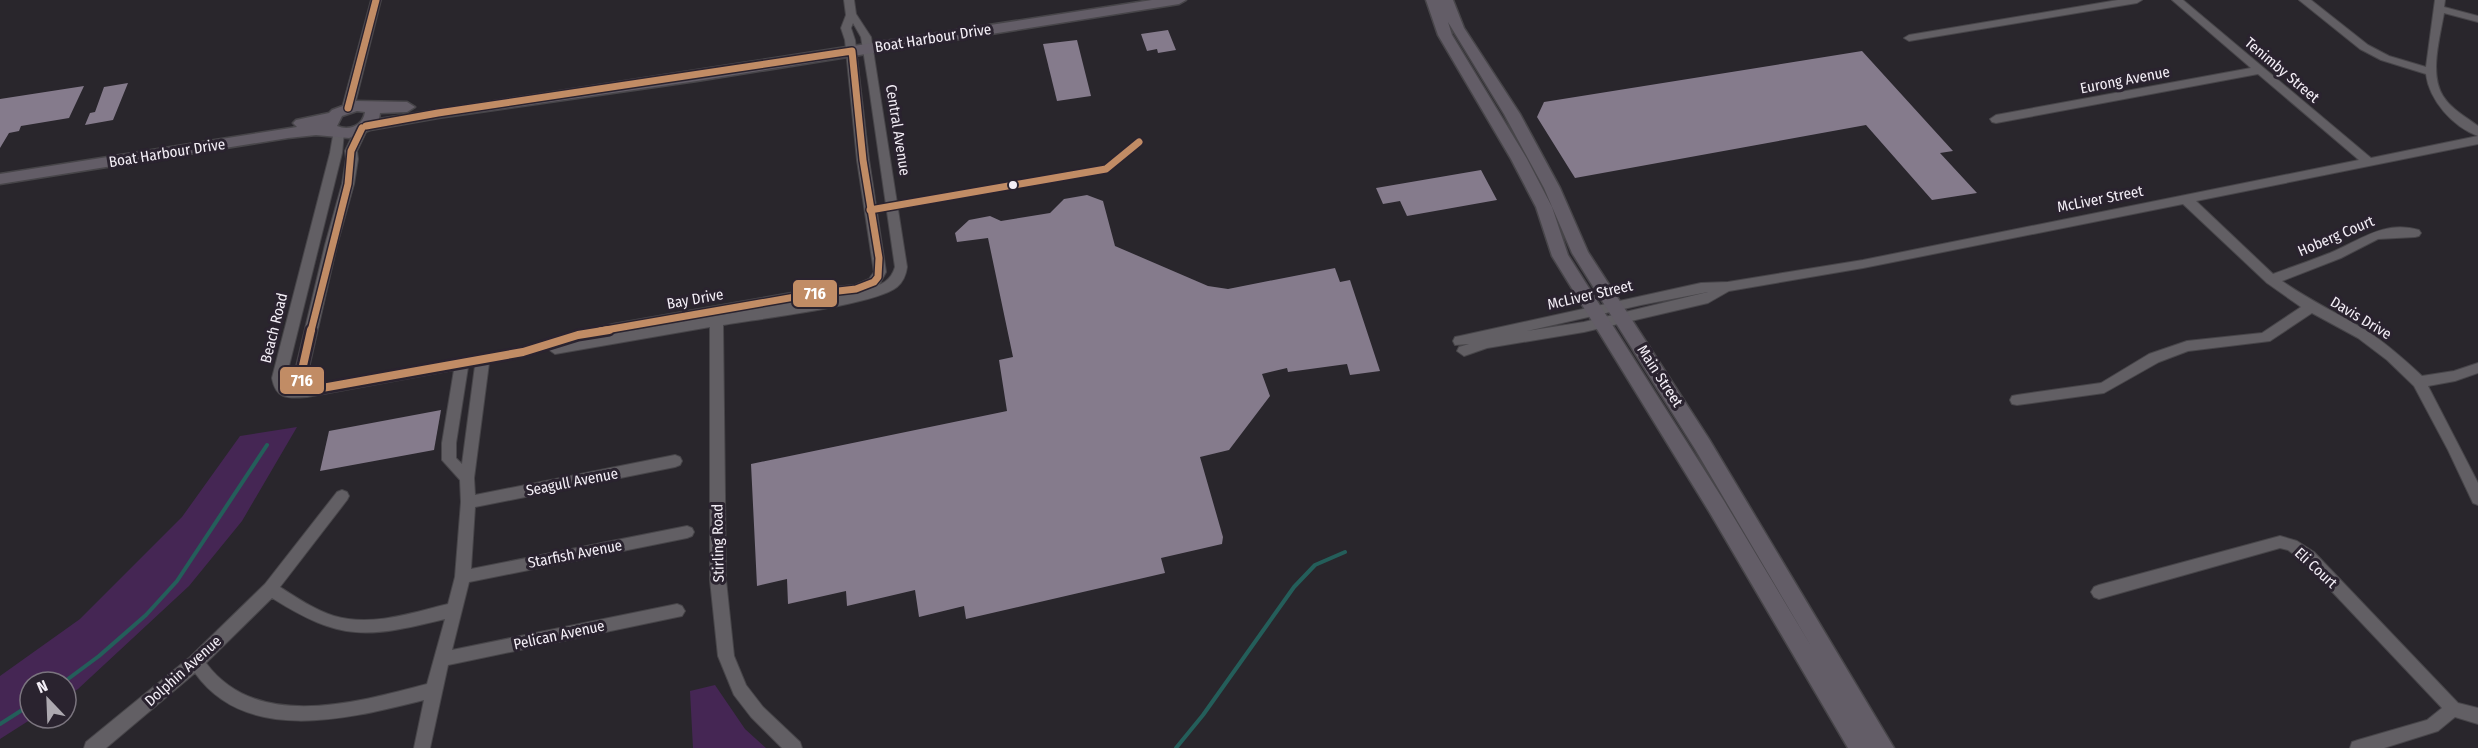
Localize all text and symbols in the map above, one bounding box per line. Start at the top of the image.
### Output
street label: Boat Harbour Drive [873,20,993,56]
street label: Tenimby Street [2241,34,2323,106]
street label: Eurong Avenue [2079,62,2171,98]
street label: Central Avenue [882,83,914,177]
street label: Boat Harbour Drive [107,135,227,171]
unlabelled marker [1007,179,1019,191]
street label: McLiver Street [2055,182,2145,216]
street label: Hoberg Court [2295,212,2377,260]
street label: McLiver Street [1545,276,1635,314]
line badge: 716 [792,279,838,308]
text: 716 [804,284,826,303]
street label: Bay Drive [665,285,725,313]
street label: Beach Road [257,291,291,365]
street label: Davis Drive [2327,293,2395,343]
street label: Main Street [1633,342,1687,410]
line badge: 716 [279,366,325,395]
text: 716 [291,371,313,390]
street label: Seagull Avenue [525,464,619,500]
street label: Stirling Road [708,504,728,582]
street label: Starfish Avenue [526,536,624,572]
street label: Eli Court [2291,544,2341,592]
street label: Pelican Avenue [512,617,606,653]
street label: Dolphin Avenue [141,632,225,710]
north arrow [18,670,78,730]
text: N [34,676,50,697]

